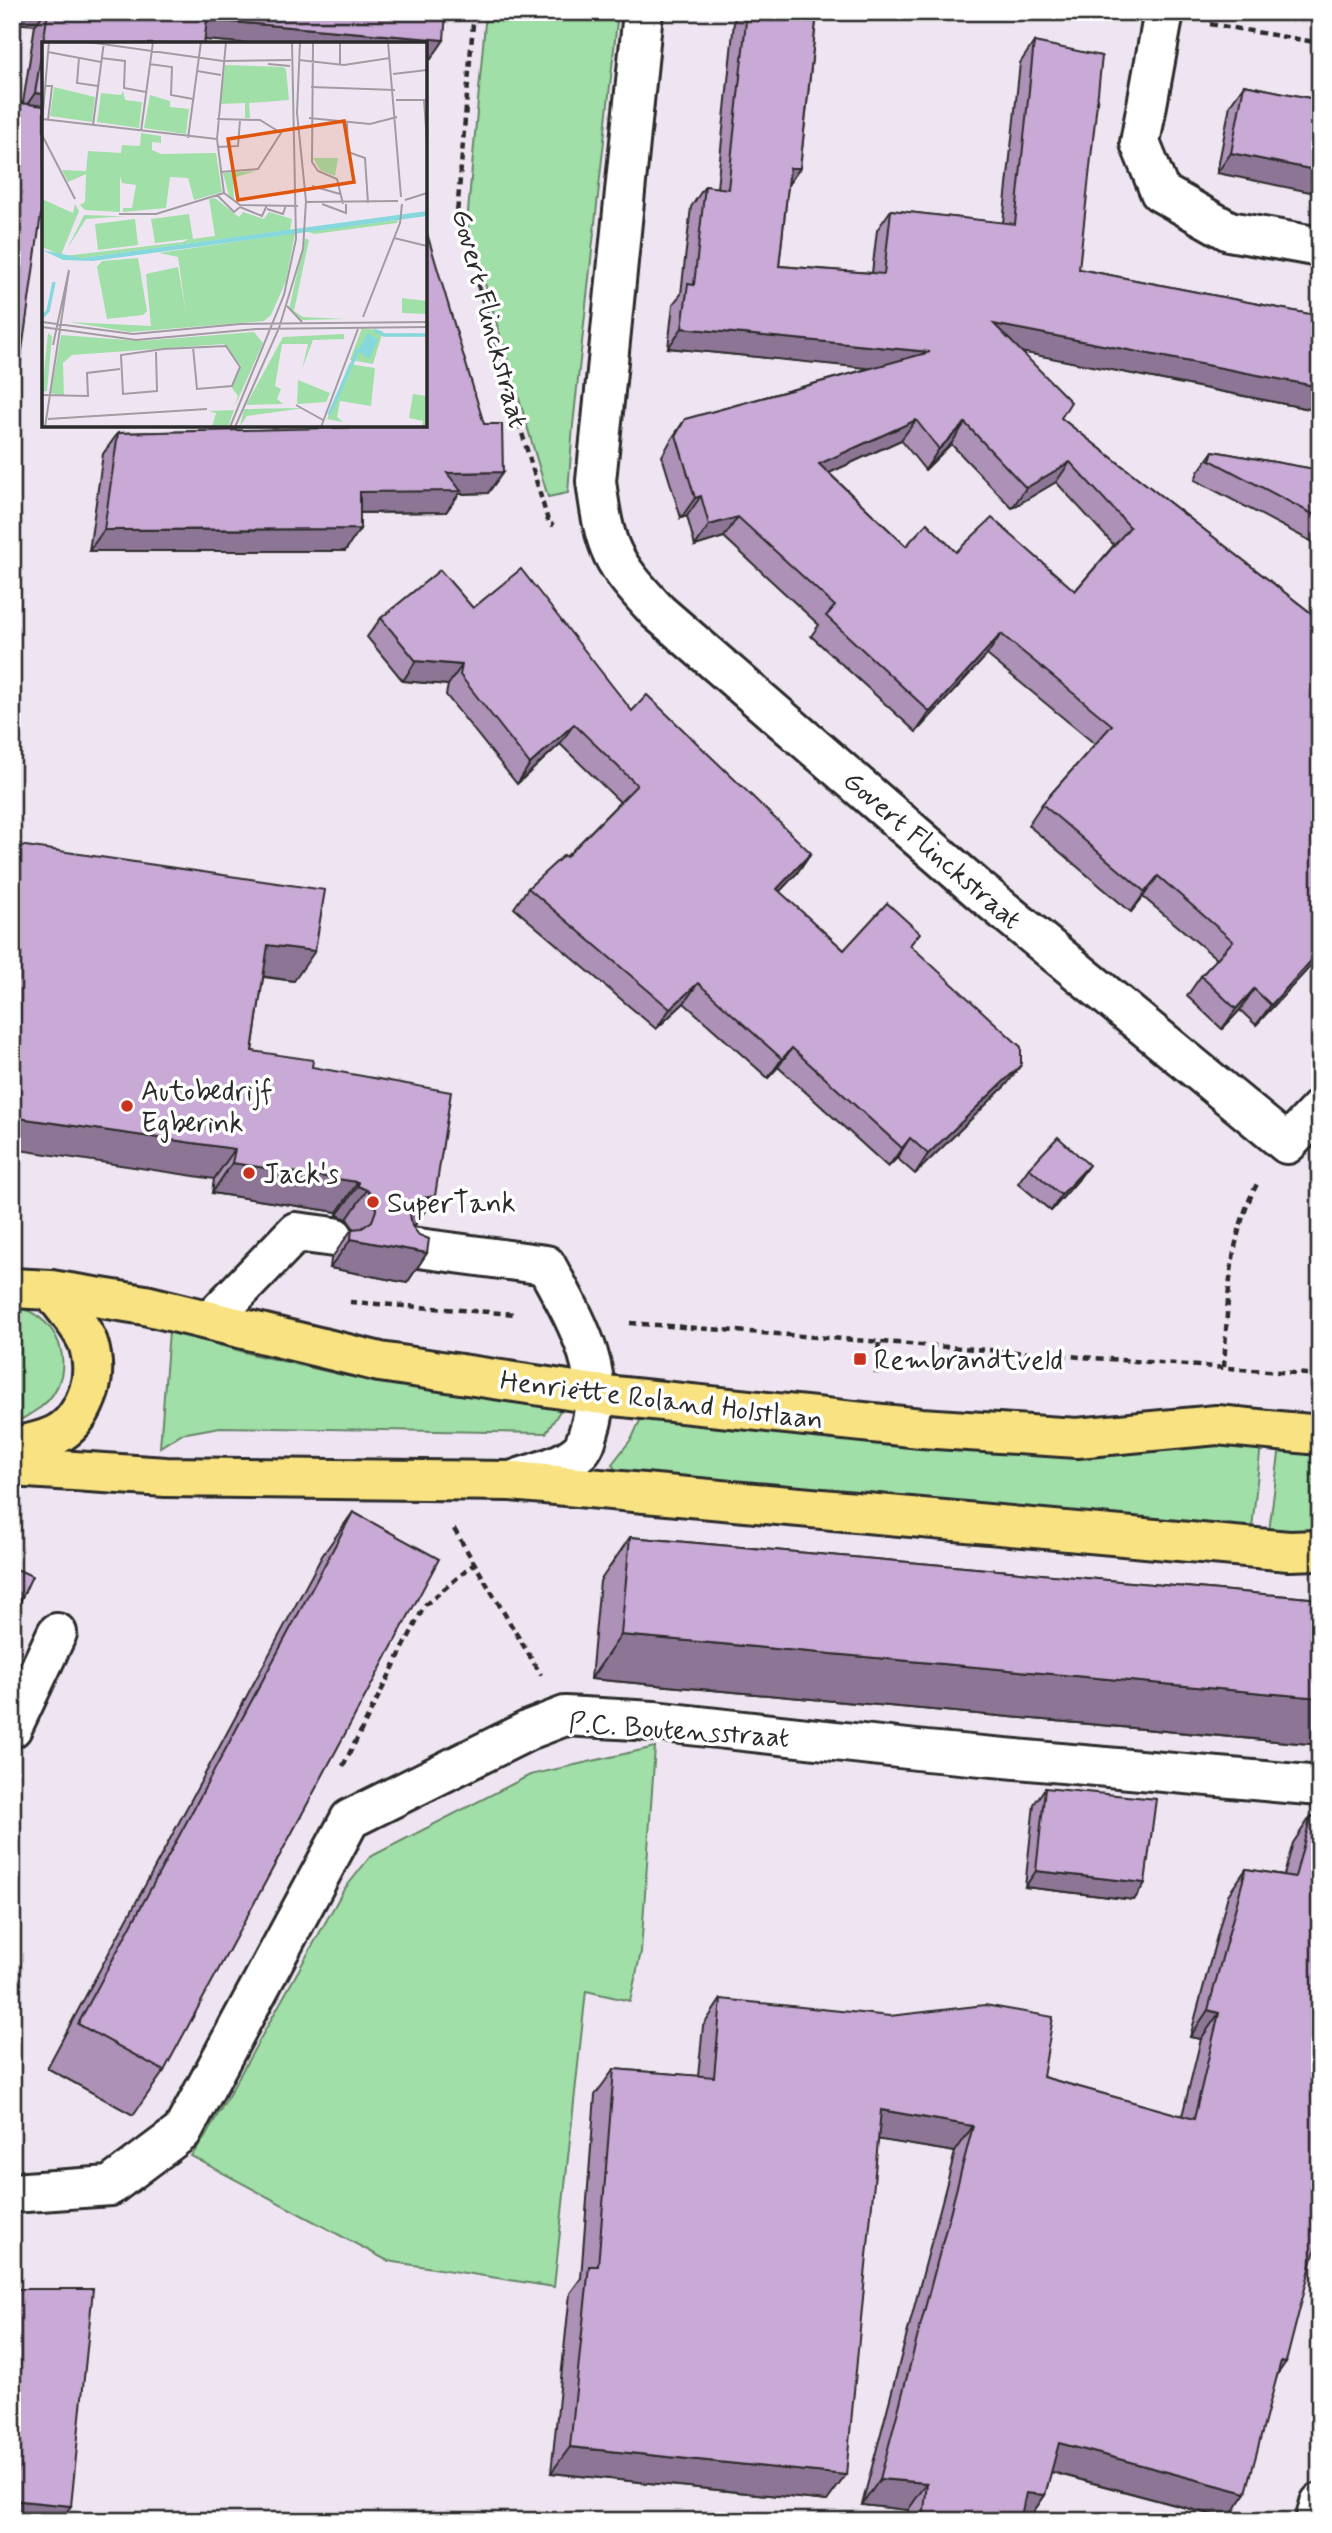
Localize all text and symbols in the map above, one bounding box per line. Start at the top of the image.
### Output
inset map [42,42,427,427]
street label: Govert Flinckstraat [442,205,536,432]
street label: Govert Flinckstraat [834,763,1028,939]
place label: Autobedrijf Egberink [141,1074,273,1143]
marker: Autobedrijf Egberink [119,1098,135,1114]
place label: Jack's [263,1157,339,1194]
marker: Jack's [241,1165,257,1181]
place label: SuperTank [387,1186,516,1223]
marker: SuperTank [365,1194,381,1210]
place label: Rembrandtveld [874,1343,1063,1380]
marker: Rembrandtveld [852,1351,868,1367]
street label: Henriëtte Roland Holstlaan [498,1363,825,1440]
street label: P.C. Boutensstraat [567,1705,790,1758]

